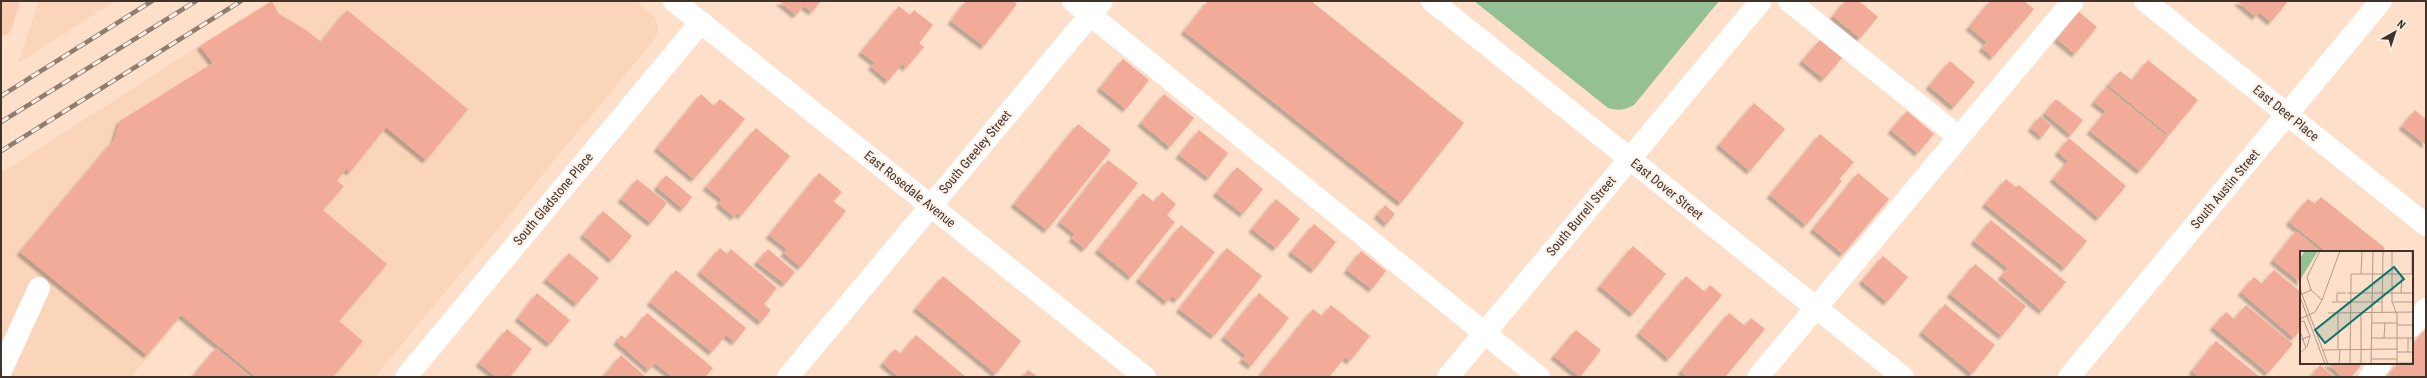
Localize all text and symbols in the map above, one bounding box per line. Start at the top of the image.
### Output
north arrow [2375,12,2415,52]
text: N [2394,17,2408,32]
street label: East Deer Place [2250,82,2322,144]
street label: South Greeley Street [936,107,1014,197]
street label: South Austin Street [2187,146,2263,232]
street label: East Rosedale Avenue [861,148,959,230]
street label: South Gladstone Place [510,150,596,248]
street label: East Dover Street [1628,155,1706,223]
street label: South Burrell Street [1543,173,1619,259]
inset map [2300,251,2413,364]

